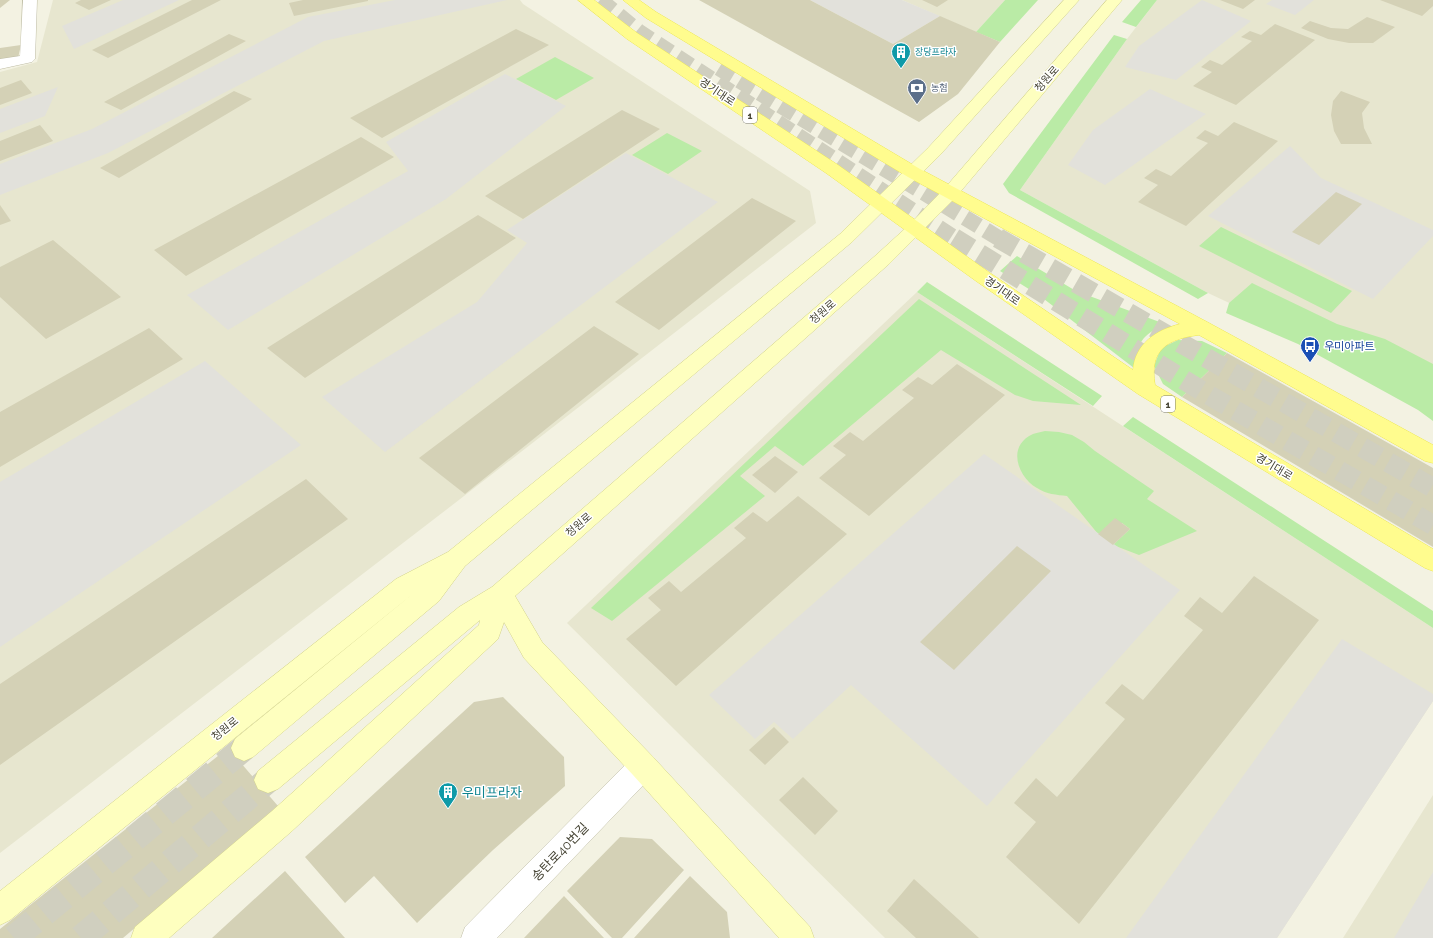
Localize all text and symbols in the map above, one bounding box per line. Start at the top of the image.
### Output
building icon: 장당프라자 [890,41,912,69]
place label: 장당프라자 [915,47,956,57]
street label: 청원로 [1032,63,1062,95]
street label: 경기대로 [697,75,737,109]
bank icon: 농협 [906,77,928,105]
place label: 농협 [931,83,948,93]
road number: 1 [743,107,757,123]
street label: 경기대로 [982,274,1022,308]
street label: 청원로 [807,297,839,327]
bus stop icon: 우미아파트 [1299,335,1321,363]
place label: 우미아파트 [1324,340,1375,353]
road number: 1 [1161,396,1175,412]
street label: 경기대로 [1253,451,1295,483]
street label: 청원로 [563,510,595,540]
street label: 청원로 [209,714,241,744]
building icon: 우미프라자 [437,781,459,809]
place label: 우미프라자 [462,785,522,800]
street label: 송탄로40번길 [529,820,591,884]

